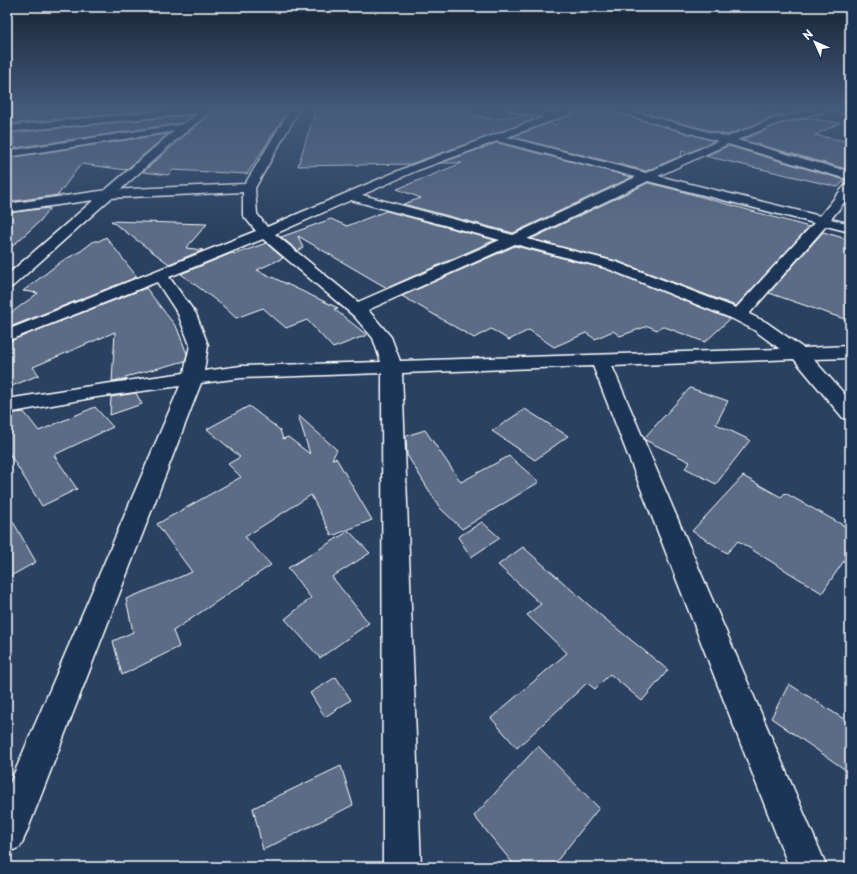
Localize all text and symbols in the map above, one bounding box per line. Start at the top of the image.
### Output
north arrow [795,22,835,62]
text: N [798,25,817,44]

